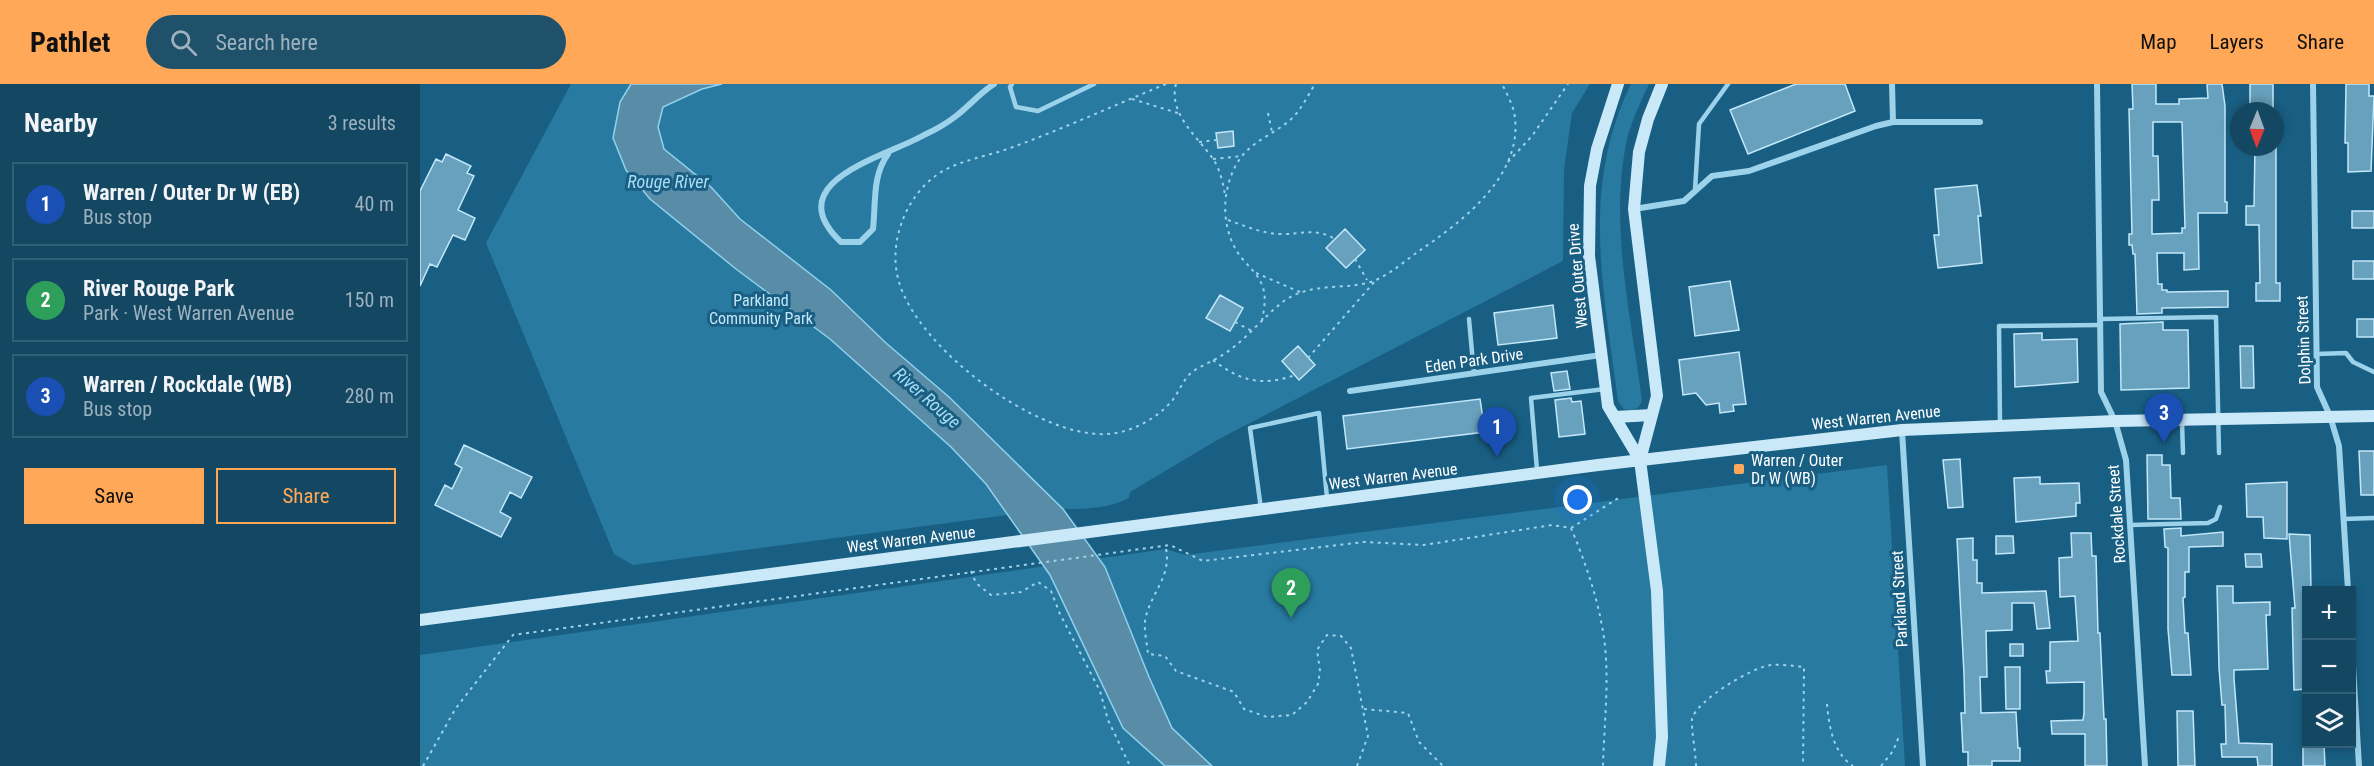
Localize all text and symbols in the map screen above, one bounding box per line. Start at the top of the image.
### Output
search box [146,15,566,69]
text: Pathlet [30,26,110,59]
icon: search [167,26,200,59]
text: Search here [215,30,318,55]
text: Map [2140,30,2177,54]
text: Layers [2210,30,2264,54]
text: Share [2297,30,2344,54]
north arrow [2230,102,2284,156]
text: Nearby [24,108,98,138]
text: 3 results [328,111,396,135]
water label: Rouge River [627,171,709,192]
text: Warren / Outer Dr W (EB) [83,180,300,205]
text: 1 [40,192,51,216]
text: 40 m [355,192,394,216]
text: Bus stop [83,205,152,229]
street label: West Outer Drive [1563,223,1592,329]
text: River Rouge Park [83,276,235,301]
text: 2 [40,288,51,312]
text: 150 m [345,288,394,312]
park label: Parkland Community Park [709,291,814,328]
street label: Dolphin Street [2292,295,2315,385]
text: Park · West Warren Avenue [83,301,294,325]
street label: Eden Park Drive [1424,344,1524,377]
water label: River Rouge [890,363,965,432]
text: Warren / Rockdale (WB) [83,372,292,397]
text: 3 [40,384,51,408]
text: 280 m [345,384,394,408]
pin: 3 [2144,394,2184,443]
text: Bus stop [83,397,152,421]
street label: West Warren Avenue [1811,401,1941,434]
pin: 1 [1478,408,1516,457]
place label: Warren / Outer Dr W (WB) [1751,451,1843,488]
street label: West Warren Avenue [1328,459,1458,494]
marker: Warren / Outer Dr W (WB) [1732,462,1746,476]
street label: Rockdale Street [2104,464,2129,564]
button: Save [24,468,204,524]
button: Share [216,468,396,524]
your location [1563,485,1592,514]
street label: West Warren Avenue [846,522,976,557]
street label: Parkland Street [1887,550,1912,648]
pin: 2 [1272,568,1310,618]
map controls [2302,586,2356,748]
button: + [2302,586,2356,640]
button: − [2302,640,2356,694]
button: layers [2302,694,2356,748]

